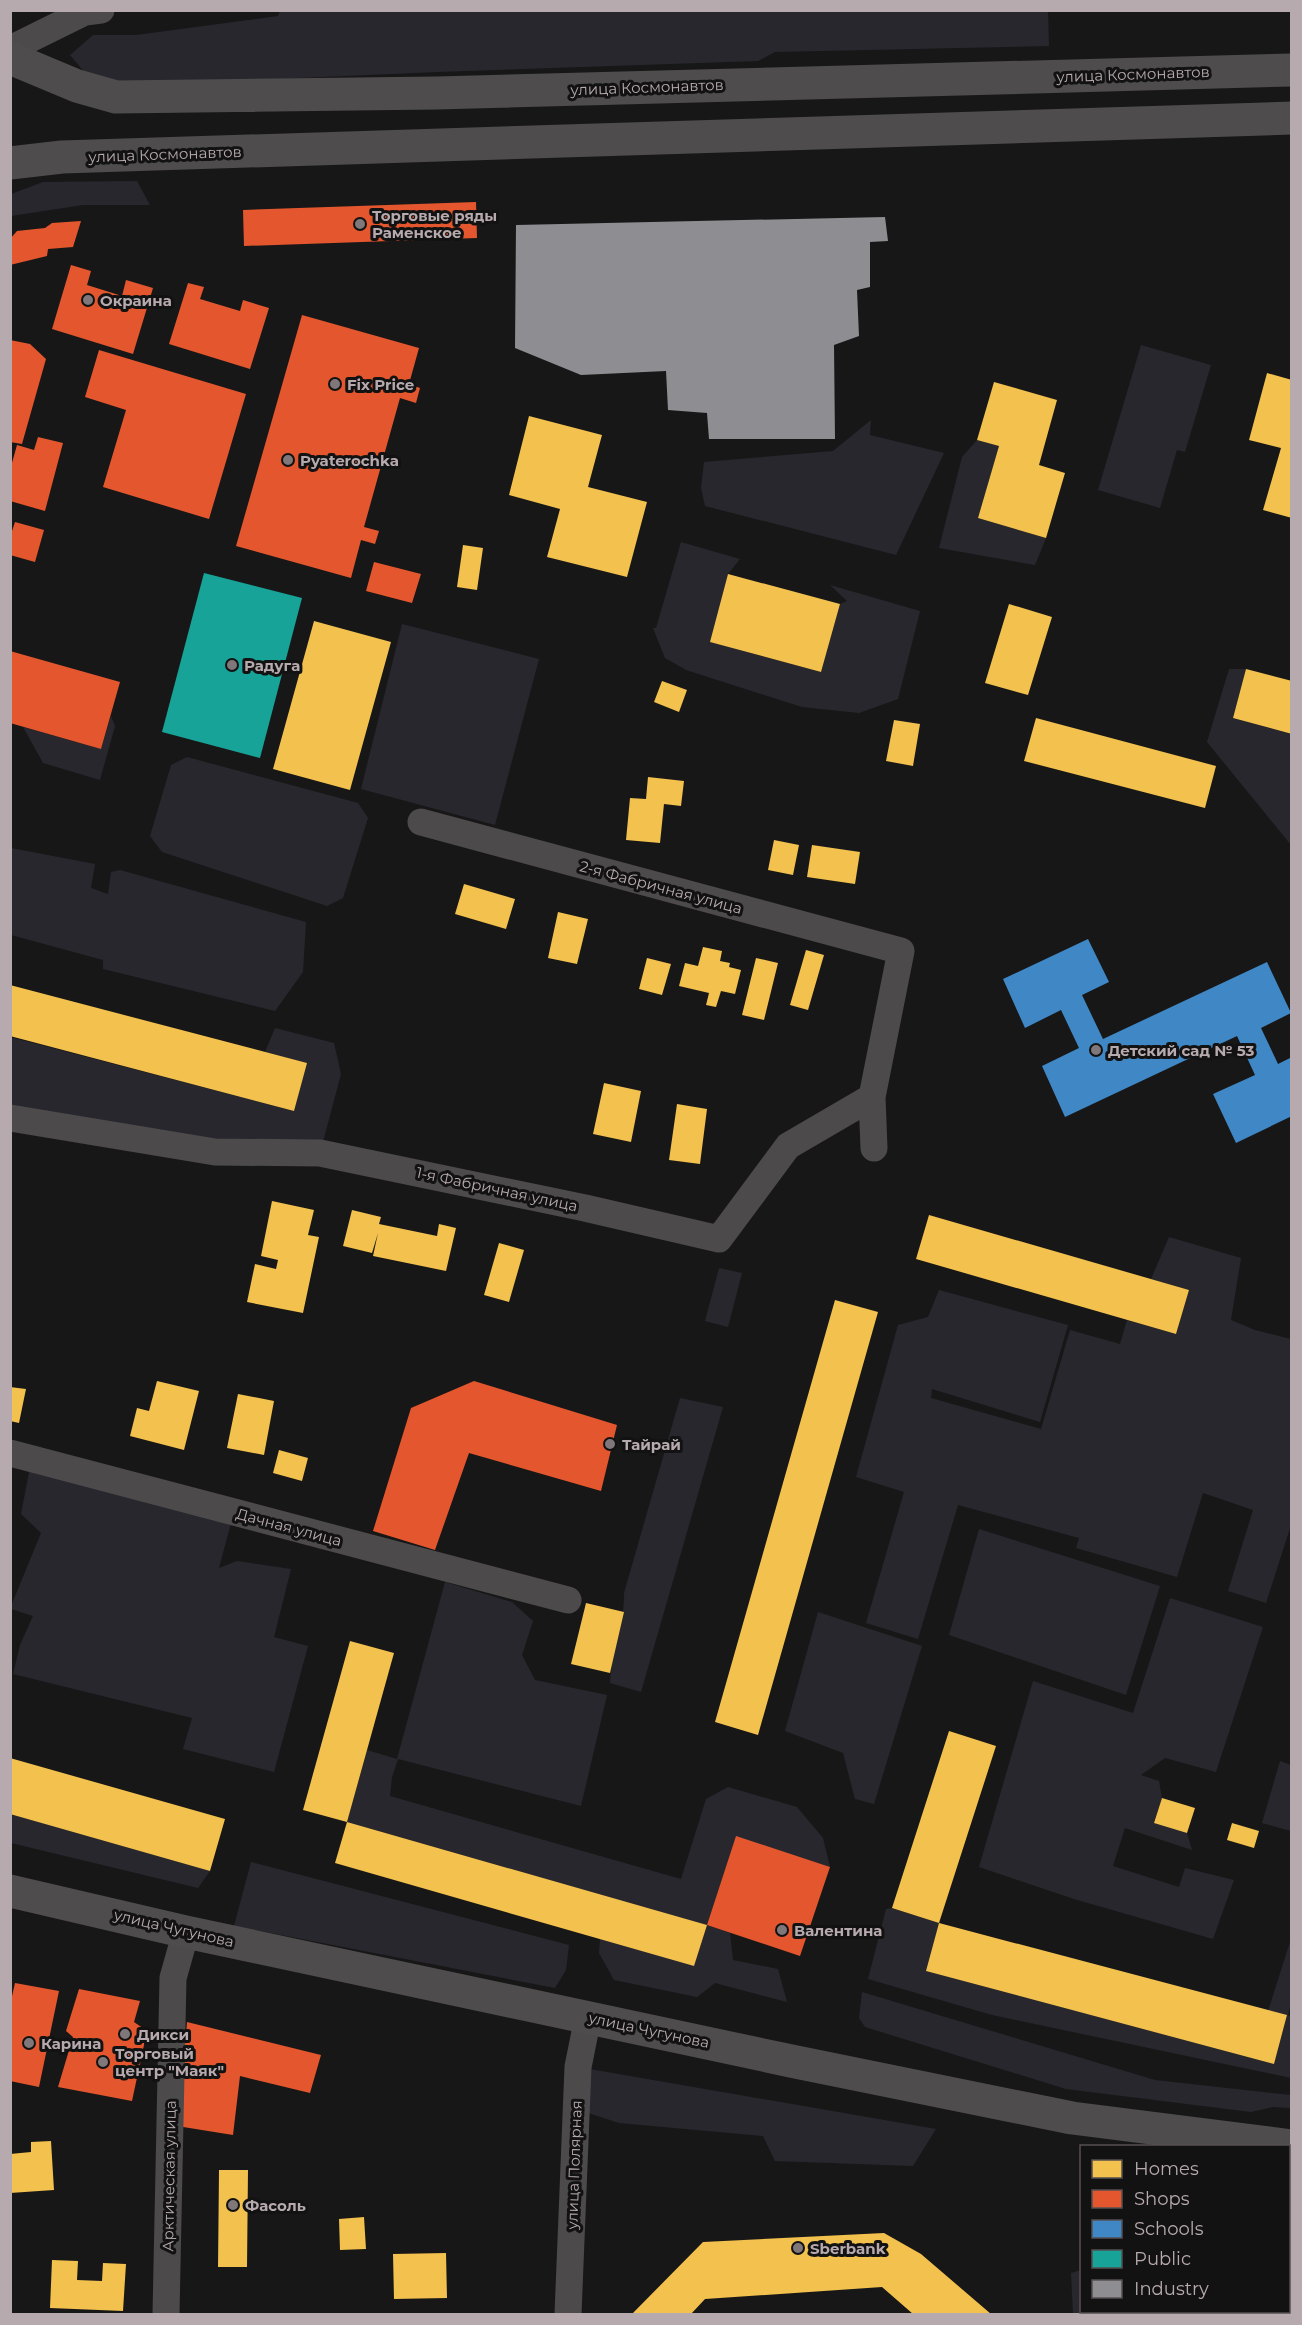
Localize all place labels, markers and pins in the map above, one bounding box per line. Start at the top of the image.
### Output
place label: Торговые ряды Раменское [372,206,497,242]
marker: Торговые ряды Раменское [353,217,367,231]
place label: Окраина [100,291,172,310]
marker: Окраина [81,293,95,307]
place label: Fix Price [347,375,414,394]
marker: Fix Price [328,377,342,391]
place label: Pyaterochka [300,451,399,470]
marker: Pyaterochka [281,453,295,467]
place label: Радуга [244,656,300,675]
marker: Радуга [225,658,239,672]
place label: Детский сад № 53 [1108,1041,1255,1060]
marker: Детский сад № 53 [1089,1043,1103,1057]
place label: Тайрай [622,1435,681,1454]
marker: Тайрай [603,1437,617,1451]
place label: Валентина [794,1921,882,1940]
marker: Валентина [775,1923,789,1937]
place label: Дикси [137,2025,189,2044]
marker: Дикси [118,2027,132,2041]
place label: Карина [41,2034,101,2053]
marker: Карина [22,2036,36,2050]
place label: Торговый центр "Маяк" [115,2044,224,2080]
marker: Торговый центр "Маяк" [96,2055,110,2069]
place label: Фасоль [245,2196,306,2215]
marker: Фасоль [226,2198,240,2212]
place label: Sberbank [810,2239,886,2258]
marker: Sberbank [791,2241,805,2255]

